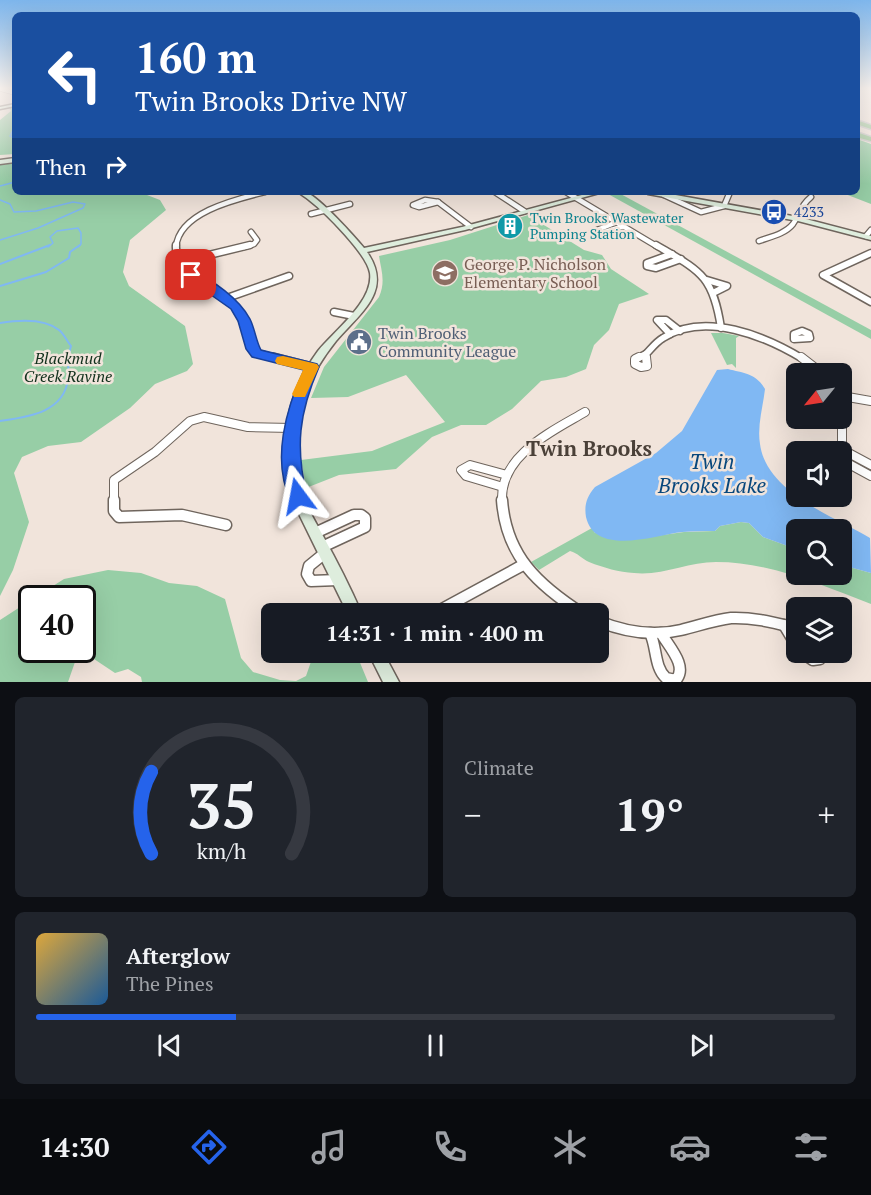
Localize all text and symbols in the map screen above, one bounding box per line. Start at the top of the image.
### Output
text: 160 m [135,29,256,85]
icon: left [36,36,114,114]
text: Twin Brooks Drive NW [135,83,407,119]
icon: right [99,150,132,183]
text: Then [36,152,87,181]
bus stop icon: 4233 [759,197,789,227]
place label: 4233 [794,202,824,221]
place label: Twin Brooks Wastewater Pumping Station [530,208,684,243]
building icon: Twin Brooks Wastewater Pumping Station [495,211,525,241]
pin [165,249,216,300]
place label: George P. Nicholson Elementary School [464,253,606,293]
icon: arrive [174,258,207,291]
school or university icon: George P. Nicholson Elementary School [430,258,460,288]
place label: Twin Brooks Community League [378,322,516,362]
public building icon: Twin Brooks Community League [344,327,374,357]
park label: Blackmud Creek Ravine [24,347,112,387]
north arrow [786,363,852,429]
map controls [786,363,852,663]
district label: Twin Brooks [526,434,652,462]
button: sound [786,441,852,507]
water label: Twin Brooks Lake [657,447,766,499]
position arrow [266,464,330,528]
button: search [786,519,852,585]
speed limit sign: 40 [18,585,96,663]
button: layers [786,597,852,663]
text: 14:31 · 1 min · 400 m [326,618,544,647]
text: Climate [464,754,534,781]
text: 35 [186,763,257,846]
text: 19° [615,784,684,844]
text: − [464,793,482,836]
text: + [817,793,835,836]
text: km/h [197,837,247,865]
text: Afterglow [126,941,230,970]
text: The Pines [126,970,214,997]
icon: previous [153,1029,186,1062]
icon: pause [419,1029,452,1062]
icon: next [685,1029,718,1062]
icon: directions [188,1126,230,1168]
icon: music [308,1126,350,1168]
icon: phone [429,1126,471,1168]
icon: climate [549,1126,591,1168]
icon: car [669,1126,711,1168]
icon: filters [790,1126,832,1168]
text: 14:30 [39,1129,109,1165]

